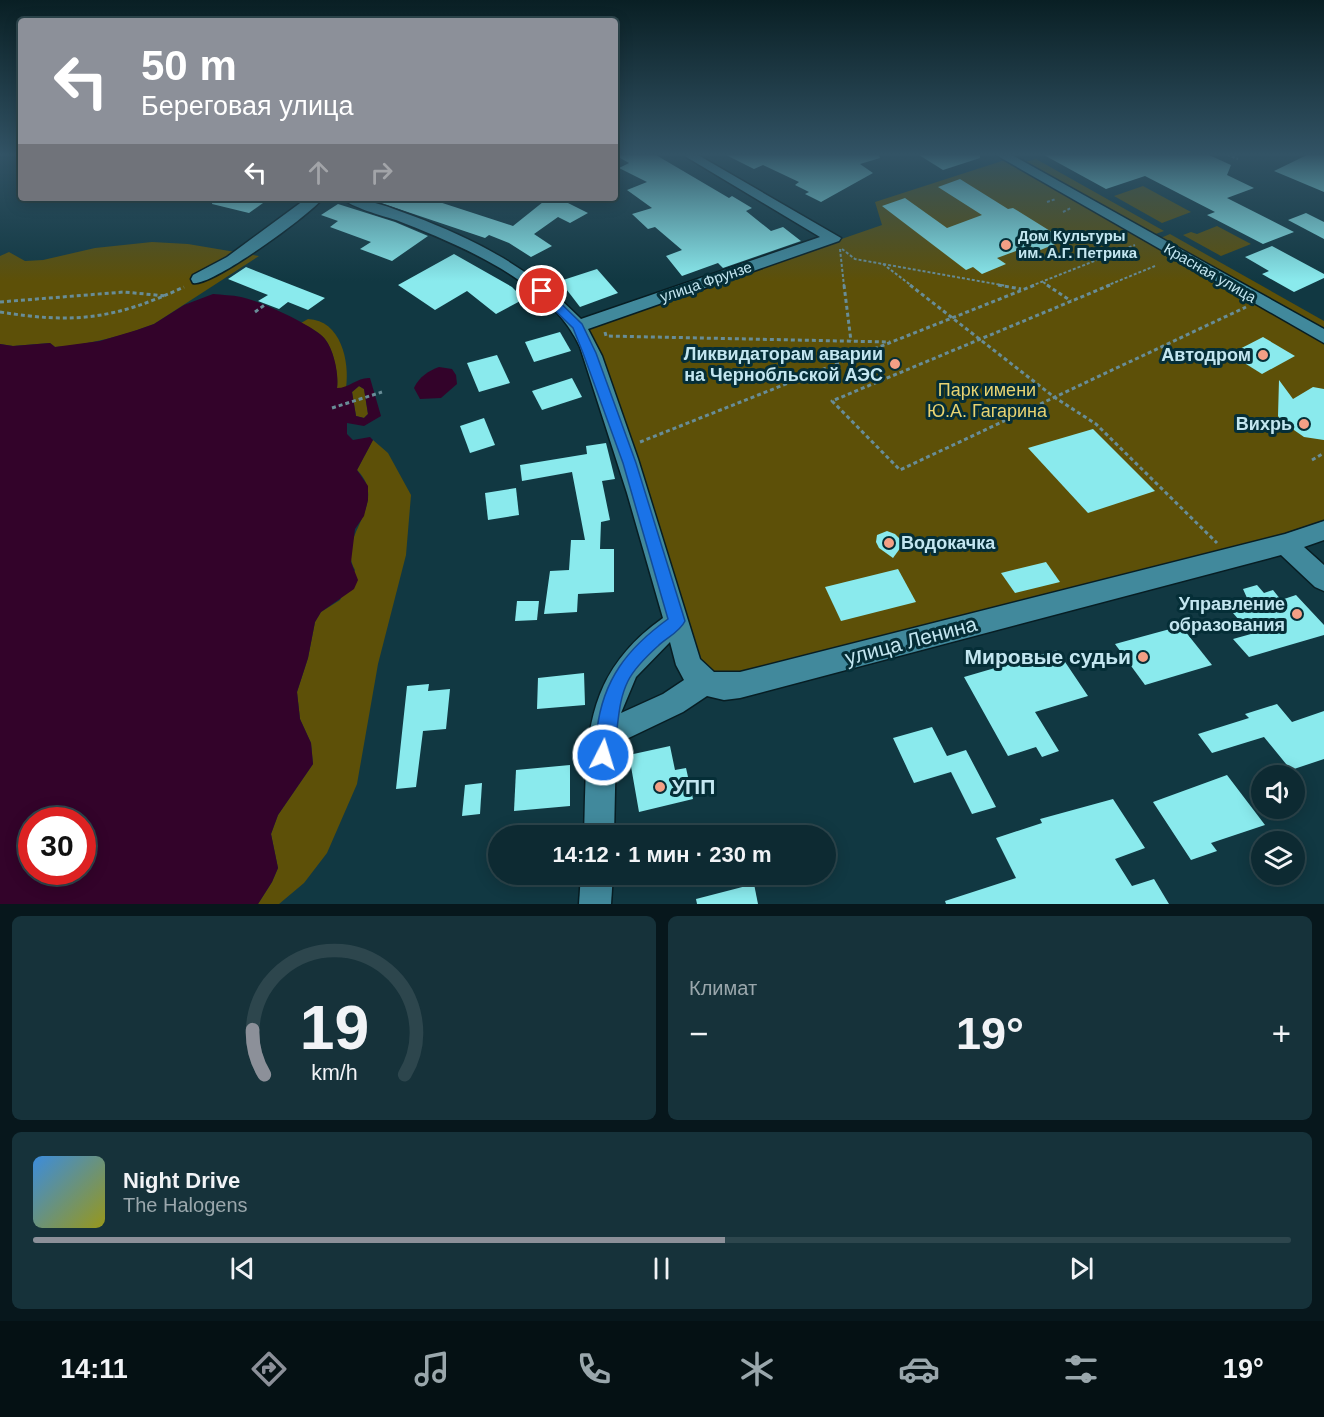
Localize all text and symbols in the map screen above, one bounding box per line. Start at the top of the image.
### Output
icon: left [42,42,120,120]
text: 50 m [141,42,237,89]
text: Береговая улица [141,91,353,121]
icon: left [239,156,272,189]
icon: ahead [302,156,335,189]
icon: right [365,156,398,189]
place label: Дом Культуры им. А.Г. Петрика [1018,227,1138,261]
marker: Дом Культуры им. А.Г. Петрика [999,238,1013,252]
street label: Красная улица [1161,239,1260,306]
street label: улица Фрунзе [658,258,754,305]
pin [516,265,567,316]
icon: arrive [525,274,558,307]
place label: Ликвидаторам аварии на Чернобльской АЭС [684,344,883,385]
place label: Автодром [1161,345,1251,365]
marker: Автодром [1256,348,1270,362]
marker: Ликвидаторам аварии на Чернобльской АЭС [888,357,902,371]
park label: Парк имени Ю.А. Гагарина [927,380,1048,421]
place label: Вихрь [1236,414,1292,434]
marker: Вихрь [1297,417,1311,431]
place label: Водокачка [901,533,996,553]
marker: Водокачка [882,536,896,550]
place label: Управление образования [1169,594,1285,635]
marker: Управление образования [1290,607,1304,621]
street label: улица Ленина [842,612,980,669]
place label: Мировые судьи [965,645,1131,668]
marker: Мировые судьи [1136,650,1150,664]
position arrow [571,723,635,787]
map controls [1251,765,1305,885]
button: sound [1251,765,1305,819]
place label: УПП [672,775,715,798]
marker: УПП [653,780,667,794]
speed limit sign: 30 [18,807,96,885]
button: layers [1251,831,1305,885]
text: 14:12 · 1 мин · 230 m [552,842,772,867]
text: Климат [689,977,757,999]
text: 19 [299,993,369,1062]
text: 19° [956,1008,1024,1059]
text: − [689,1015,708,1052]
text: + [1272,1015,1291,1052]
text: km/h [311,1061,357,1085]
text: Night Drive [123,1168,240,1193]
text: The Halogens [123,1194,248,1216]
icon: previous [226,1252,259,1285]
icon: pause [645,1252,678,1285]
icon: next [1065,1252,1098,1285]
icon: directions [248,1348,290,1390]
icon: music [411,1348,453,1390]
icon: phone [573,1348,615,1390]
icon: climate [736,1348,778,1390]
icon: car [898,1348,940,1390]
icon: filters [1060,1348,1102,1390]
text: 14:11 [60,1354,128,1384]
text: 19° [1223,1354,1264,1384]

